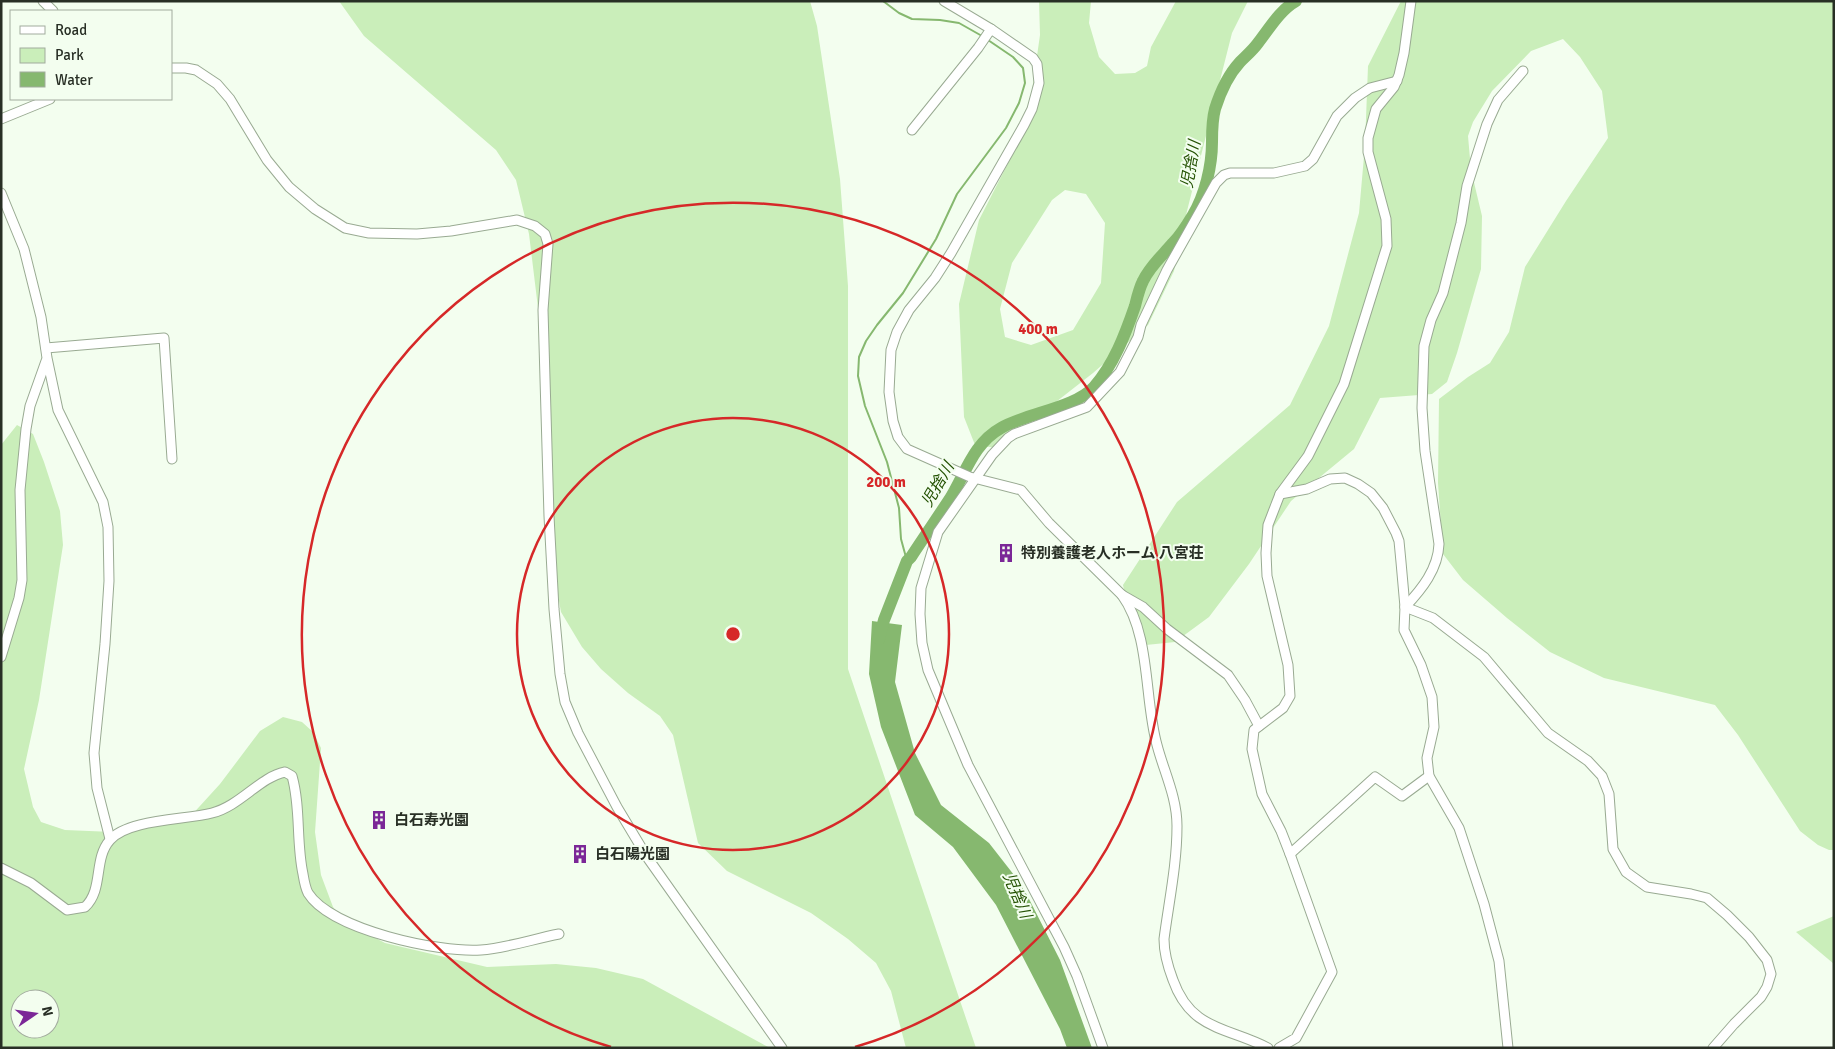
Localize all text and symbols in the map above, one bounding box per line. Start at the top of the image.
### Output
legend [10,10,172,100]
text: Road [55,21,87,39]
text: Park [55,46,84,64]
text: Water [55,71,93,89]
water label: 児捨川 [1177,137,1205,190]
text: 400 m [1018,320,1058,338]
water label: 児捨川 [917,457,960,510]
text: 200 m [866,473,906,491]
building icon: 特別養護老人ホーム 八宮荘 [995,542,1017,564]
place label: 特別養護老人ホーム 八宮荘 [1021,544,1204,562]
centre of rings [724,625,742,643]
building icon: 白石寿光園 [368,809,390,831]
place label: 白石寿光園 [394,811,469,829]
building icon: 白石陽光園 [569,843,591,865]
place label: 白石陽光園 [595,845,670,863]
water label: 児捨川 [998,869,1036,923]
north arrow [10,989,60,1039]
text: N [38,1005,57,1018]

